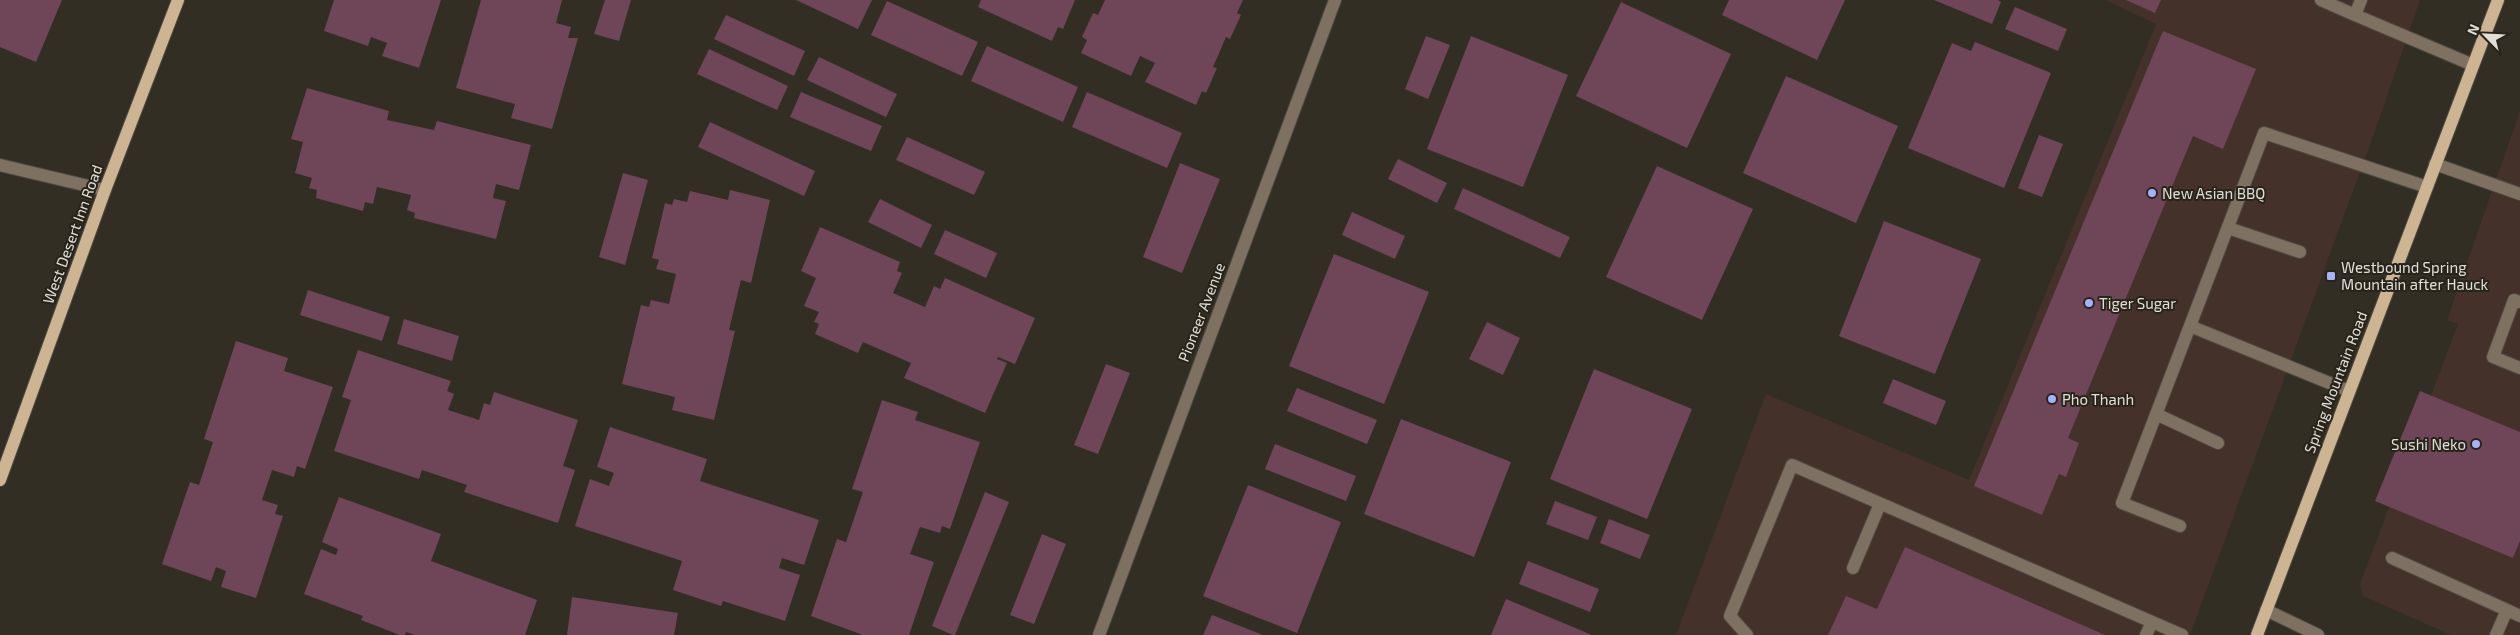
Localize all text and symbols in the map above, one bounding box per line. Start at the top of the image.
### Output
north arrow [2460,10,2510,60]
text: N [2463,21,2482,38]
street label: West Desert Inn Road [38,162,106,306]
place label: New Asian BBQ [2162,184,2265,203]
marker: New Asian BBQ [2146,187,2158,199]
place label: Westbound Spring Mountain after Hauck [2341,258,2489,293]
street label: Pioneer Avenue [1174,260,1228,364]
marker: Westbound Spring Mountain after Hauck [2325,270,2337,282]
place label: Tiger Sugar [2099,294,2176,312]
marker: Tiger Sugar [2083,297,2095,309]
street label: Spring Mountain Road [2300,309,2370,455]
place label: Pho Thanh [2062,390,2134,408]
marker: Pho Thanh [2046,393,2058,405]
place label: Sushi Neko [2391,435,2466,453]
marker: Sushi Neko [2470,438,2482,450]

